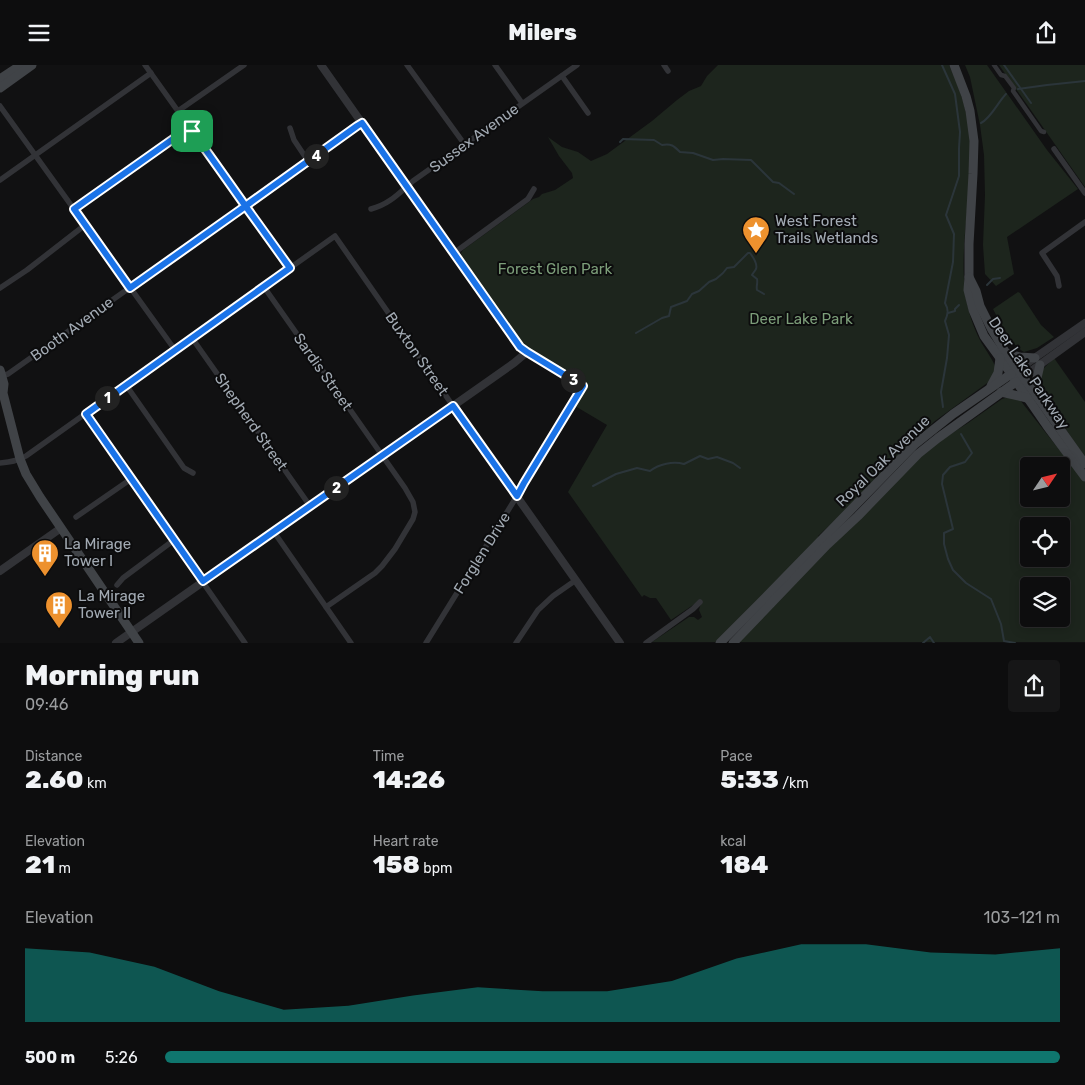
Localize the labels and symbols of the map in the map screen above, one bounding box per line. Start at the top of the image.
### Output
street label: Sussex Avenue [426,100,522,176]
pin [171,110,213,152]
pin: 4 [304,143,328,169]
place label: West Forest Trails Wetlands [775,212,879,247]
place icon: West Forest Trails Wetlands [741,215,771,254]
park label: Forest Glen Park [498,260,613,278]
street label: Booth Avenue [27,293,117,365]
street label: Buxton Street [382,309,452,399]
park label: Deer Lake Park [749,310,853,328]
street label: Deer Lake Parkway [985,313,1073,433]
street label: Sardis Street [290,330,356,414]
pin: 3 [560,367,586,393]
street label: Shepherd Street [211,370,291,474]
pin: 1 [94,385,120,411]
street label: Royal Oak Avenue [832,412,934,510]
north arrow [1020,457,1070,507]
pin: 2 [324,475,348,501]
street label: Forglen Drive [450,509,514,597]
place label: La Mirage Tower I [64,535,131,570]
building icon: La Mirage Tower I [30,538,60,577]
place label: La Mirage Tower II [78,587,145,622]
building icon: La Mirage Tower II [44,590,74,629]

